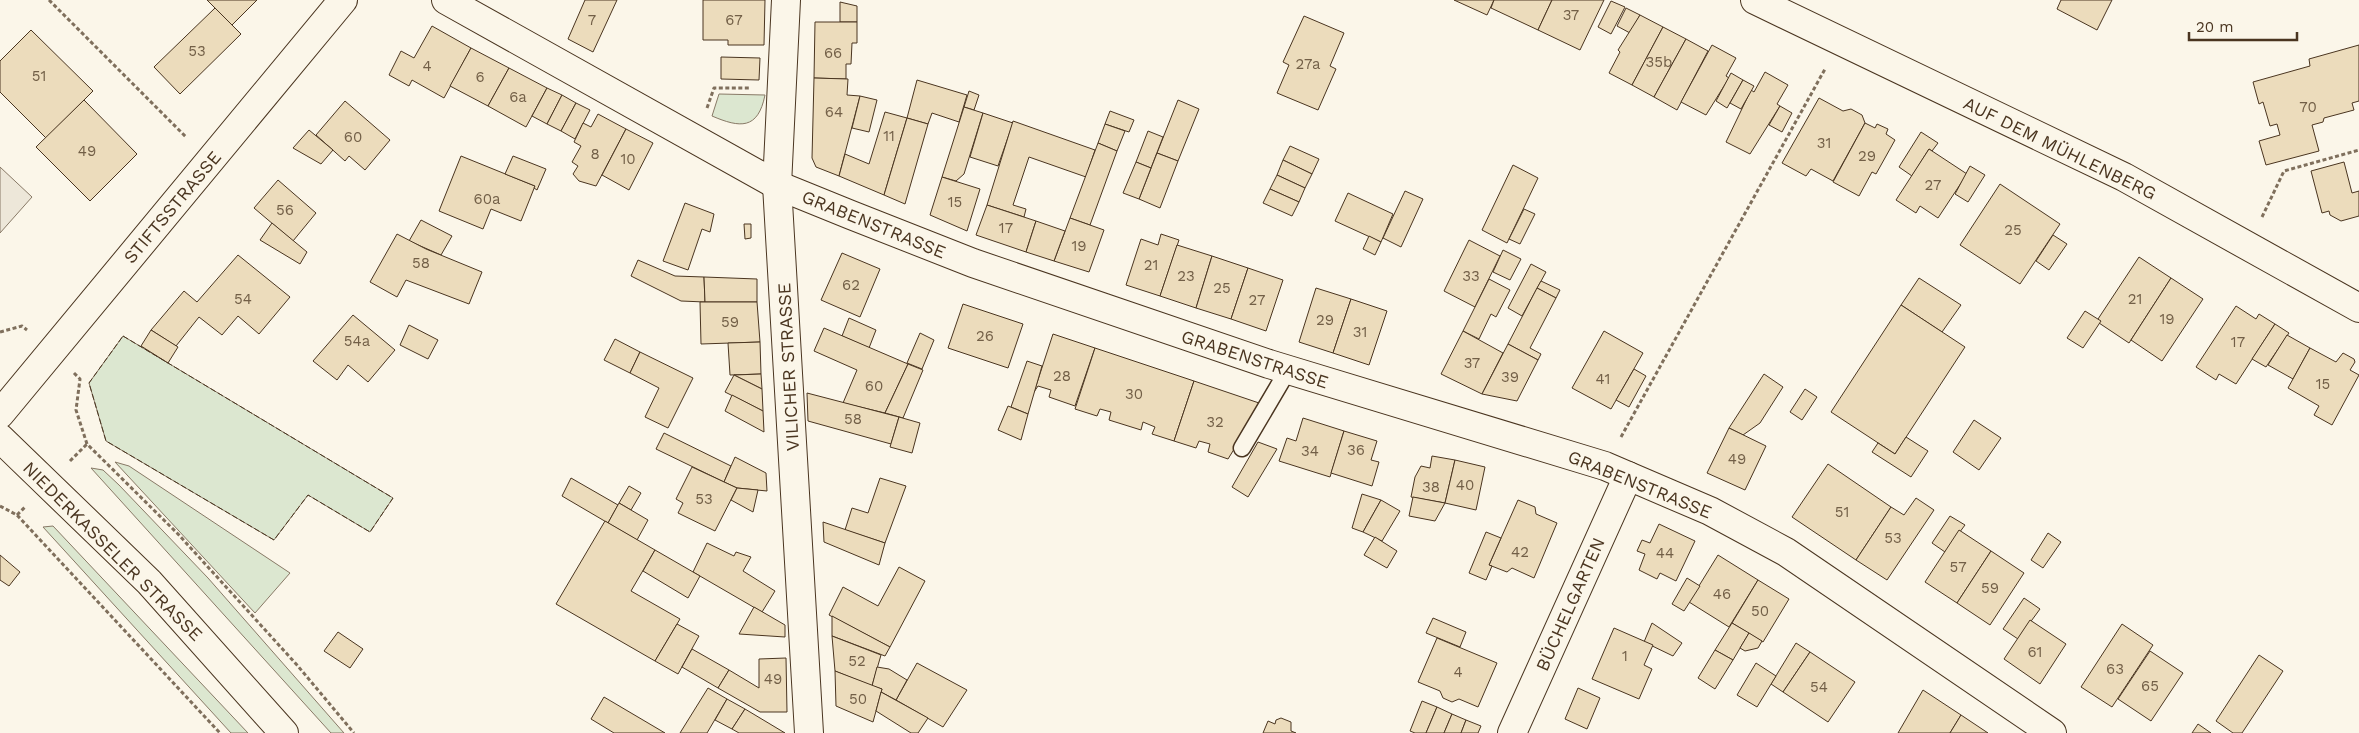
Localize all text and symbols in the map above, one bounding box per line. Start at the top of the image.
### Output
house number: 37 [1563,6,1579,24]
scale bar [2189,10,2296,42]
house number: 7 [588,11,596,29]
house number: 67 [725,11,743,29]
text: 20 m [2196,18,2234,36]
house number: 53 [188,42,206,60]
house number: 66 [824,44,842,62]
house number: 35b [1646,53,1672,71]
house number: 27a [1296,55,1321,73]
house number: 4 [422,57,432,75]
house number: 51 [32,67,46,85]
house number: 6 [475,68,485,86]
house number: 6a [509,88,527,106]
street label: AUF DEM MÜHLENBERG [1960,92,2160,204]
house number: 70 [2299,98,2317,116]
house number: 64 [825,103,843,121]
house number: 11 [883,127,895,145]
house number: 60 [344,128,362,146]
house number: 31 [1817,134,1831,152]
house number: 49 [78,142,96,160]
house number: 8 [590,145,600,163]
street label: STIFTSSTRASSE [119,147,225,267]
house number: 29 [1858,147,1876,165]
house number: 10 [620,150,636,168]
house number: 27 [1925,176,1941,194]
street label: GRABENSTRASSE [799,186,949,262]
house number: 60a [474,190,501,208]
house number: 15 [948,193,962,211]
house number: 56 [276,201,294,219]
house number: 17 [999,219,1013,237]
house number: 25 [2004,221,2022,239]
house number: 19 [1071,237,1087,255]
house number: 58 [412,254,430,272]
house number: 21 [1144,256,1158,274]
house number: 23 [1177,267,1195,285]
house number: 33 [1462,267,1480,285]
house number: 62 [842,276,860,294]
house number: 25 [1213,279,1231,297]
street label: VILICHER STRASSE [773,282,803,452]
house number: 54 [234,290,252,308]
house number: 21 [2128,290,2142,308]
house number: 27 [1249,291,1265,309]
house number: 19 [2159,310,2175,328]
house number: 29 [1316,311,1334,329]
house number: 59 [721,313,739,331]
house number: 31 [1353,323,1367,341]
street label: GRABENSTRASSE [1179,325,1331,393]
house number: 26 [976,327,994,345]
house number: 54a [344,332,371,350]
house number: 17 [2231,333,2245,351]
house number: 37 [1464,354,1480,372]
house number: 28 [1053,367,1071,385]
house number: 39 [1501,368,1519,386]
house number: 41 [1596,370,1610,388]
house number: 15 [2316,375,2330,393]
house number: 60 [865,377,883,395]
house number: 30 [1125,385,1143,403]
house number: 58 [844,410,862,428]
house number: 32 [1206,413,1224,431]
house number: 36 [1347,441,1365,459]
house number: 34 [1301,442,1319,460]
street label: GRABENSTRASSE [1565,446,1715,522]
house number: 49 [1728,450,1746,468]
street label: NIEDERKASSELER STRASSE [19,457,207,645]
house number: 40 [1456,476,1474,494]
house number: 38 [1422,478,1440,496]
house number: 53 [695,490,713,508]
house number: 51 [1835,503,1849,521]
house number: 53 [1884,529,1902,547]
street label: BÜCHELGARTEN [1531,534,1609,674]
house number: 42 [1511,543,1529,561]
house number: 44 [1656,544,1674,562]
house number: 57 [1949,558,1967,576]
house number: 59 [1981,579,1999,597]
house number: 46 [1713,585,1731,603]
house number: 50 [1751,602,1769,620]
house number: 61 [2028,643,2042,661]
house number: 1 [1622,647,1628,665]
house number: 52 [848,652,866,670]
house number: 63 [2106,660,2124,678]
house number: 4 [1453,663,1463,681]
house number: 49 [764,670,782,688]
house number: 65 [2141,677,2159,695]
house number: 54 [1810,678,1828,696]
house number: 50 [849,690,867,708]

